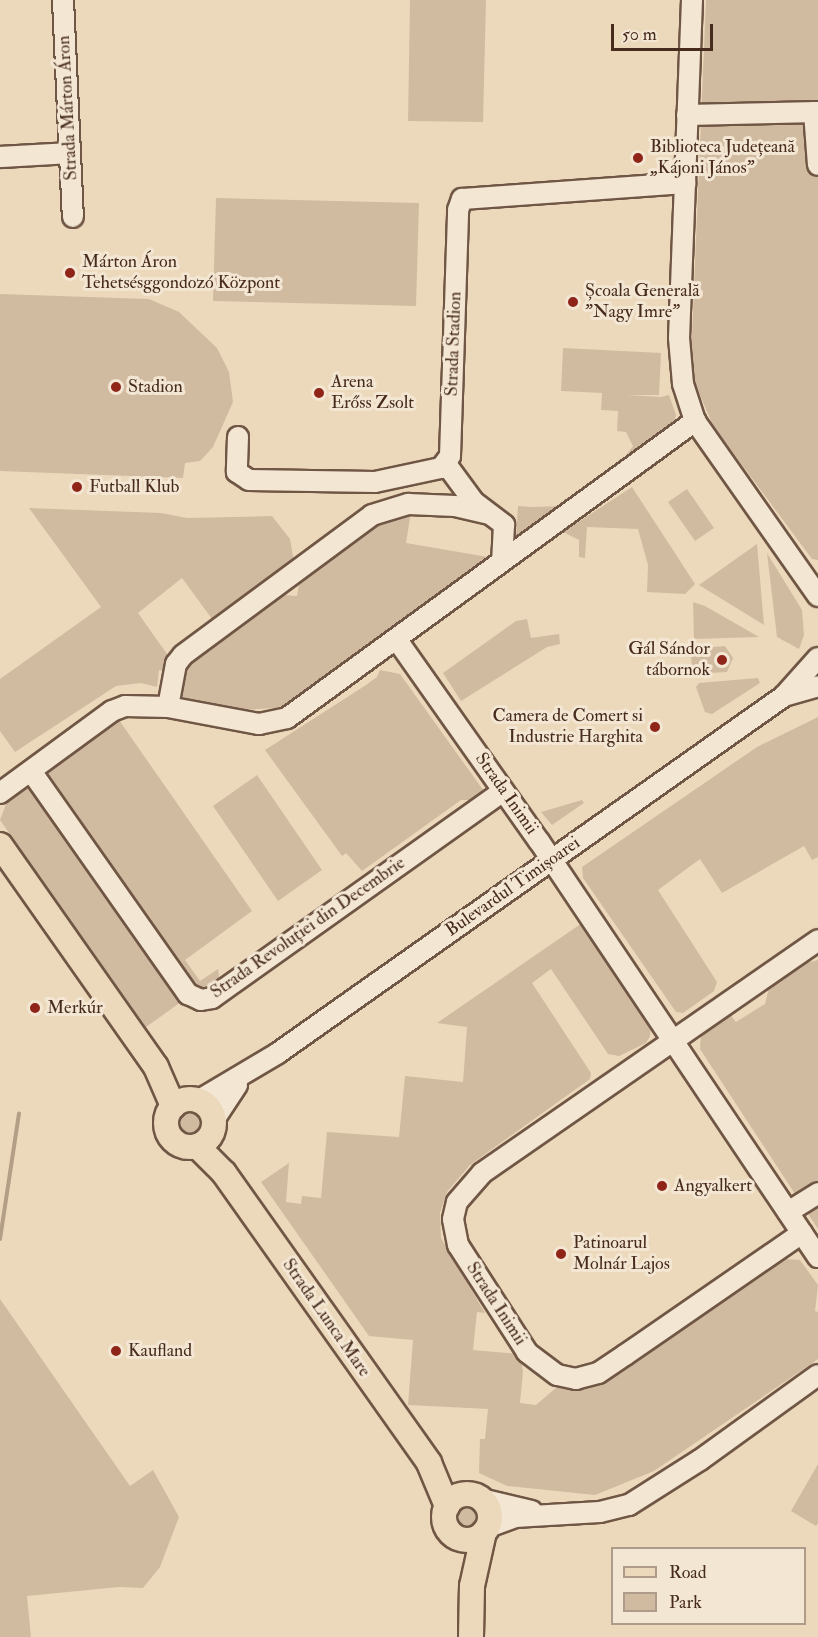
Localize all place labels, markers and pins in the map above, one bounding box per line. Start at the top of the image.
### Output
place label: Biblioteca Județeană „Kájoni János” [650,137,795,180]
marker: Biblioteca Județeană „Kájoni János” [631,151,645,165]
place label: Márton Áron Tehetsésggondozó Központ [82,252,280,294]
marker: Márton Áron Tehetsésggondozó Központ [63,266,77,280]
place label: Școala Generală "Nagy Imre" [585,281,700,324]
marker: Școala Generală "Nagy Imre" [566,295,580,309]
place label: Arena Erőss Zsolt [331,372,414,415]
place label: Stadion [128,376,183,398]
marker: Stadion [109,380,123,394]
marker: Arena Erőss Zsolt [312,386,326,400]
place label: Futball Klub [89,476,179,498]
marker: Futball Klub [70,480,84,494]
place label: Gál Sándor tábornok [628,639,710,682]
marker: Gál Sándor tábornok [715,653,729,667]
place label: Camera de Comert si Industrie Harghita [492,706,643,748]
marker: Camera de Comert si Industrie Harghita [648,720,662,734]
place label: Merkúr [47,997,103,1019]
marker: Merkúr [28,1001,42,1015]
place label: Angyalkert [674,1175,752,1197]
marker: Angyalkert [655,1179,669,1193]
place label: Patinoarul Molnár Lajos [573,1233,670,1276]
marker: Patinoarul Molnár Lajos [554,1247,568,1261]
place label: Kaufland [128,1340,192,1362]
marker: Kaufland [109,1344,123,1358]

